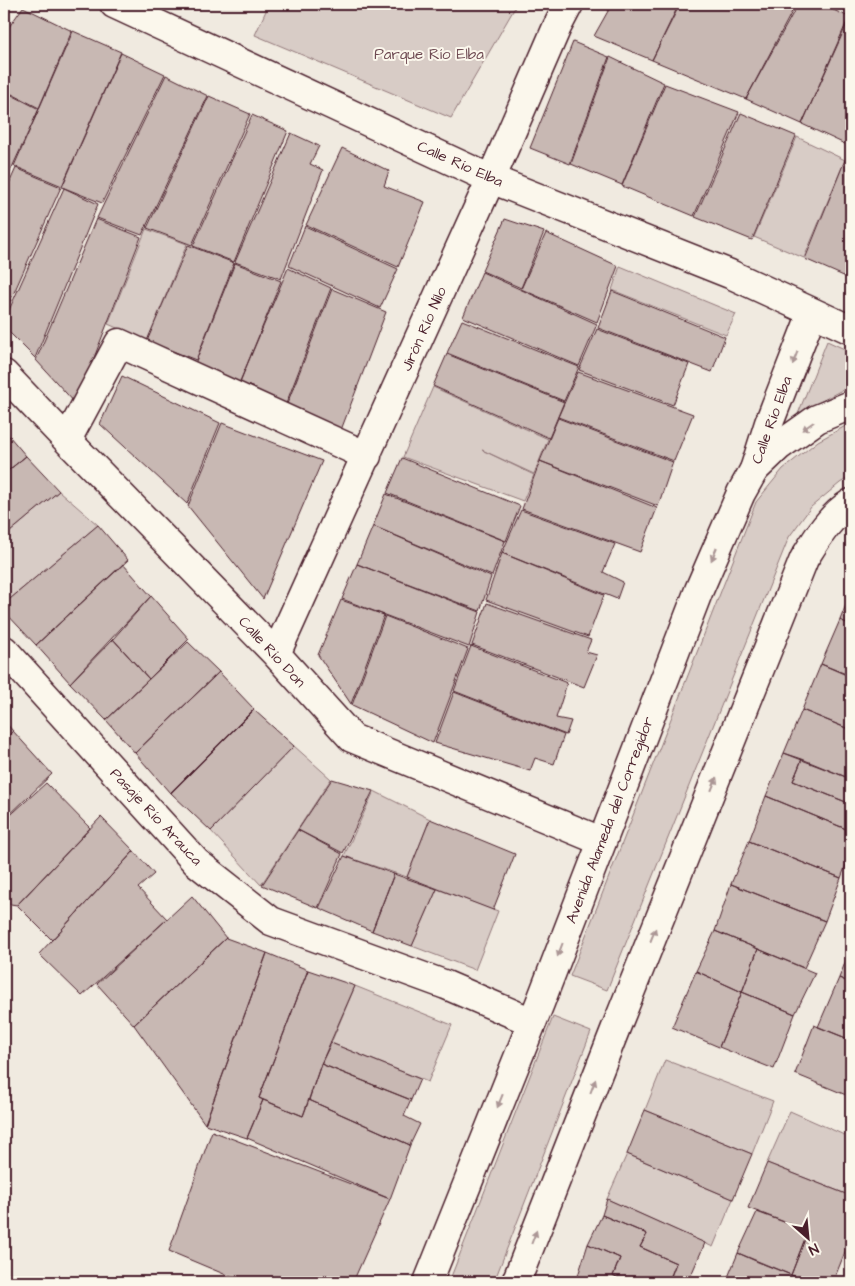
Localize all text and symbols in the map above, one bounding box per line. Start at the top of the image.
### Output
park label: Parque Río Elba [374,44,484,65]
street label: Calle Río Elba [414,136,507,192]
street label: Jirón Río Nilo [396,283,452,375]
one-way arrow [790,351,798,365]
street label: Calle Río Elba [746,373,798,467]
one-way arrow [801,421,814,431]
one-way arrow [710,547,718,561]
street label: Calle Río Don [234,612,311,692]
street label: Avenida Alameda del Corregidor [561,714,660,927]
street label: Pasaje Río Arauca [105,763,207,871]
one-way arrow [710,776,718,791]
one-way arrow [650,927,658,942]
one-way arrow [556,943,564,958]
one-way arrow [590,1078,598,1093]
one-way arrow [496,1094,504,1109]
north arrow [782,1214,832,1264]
one-way arrow [530,1229,538,1244]
text: N [805,1238,822,1260]

